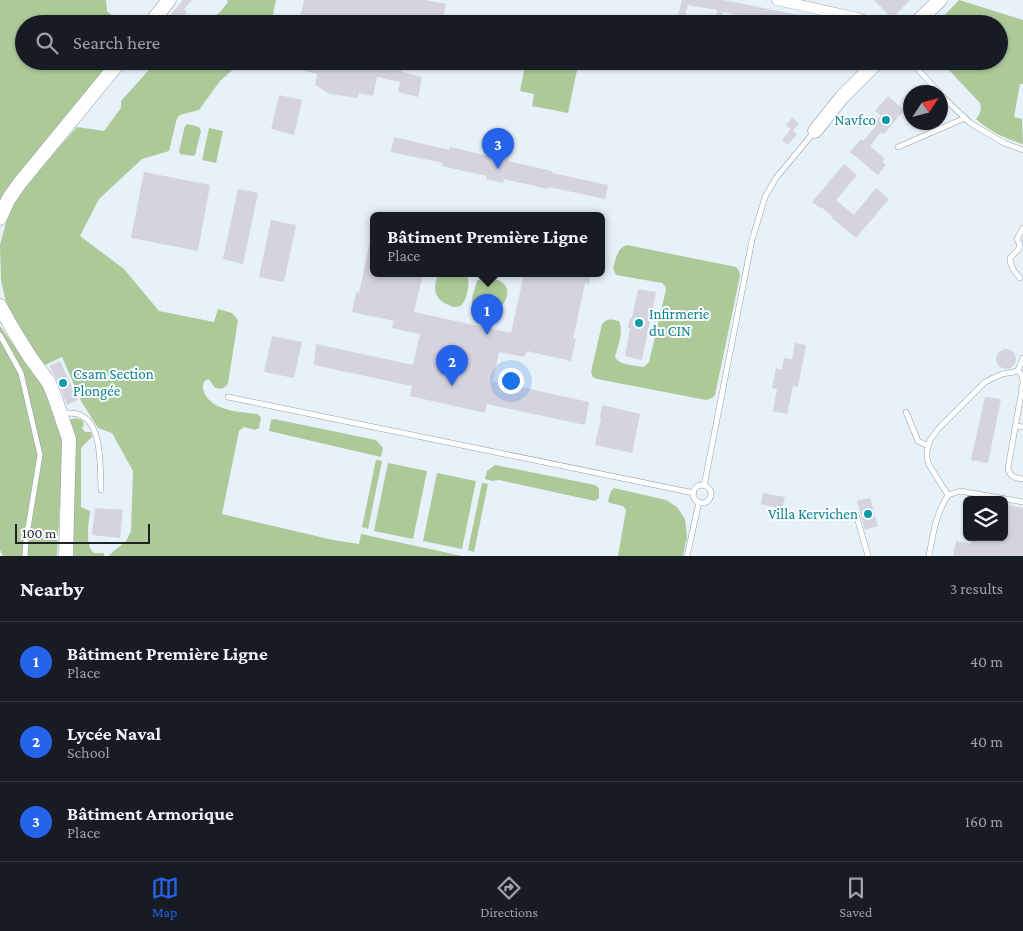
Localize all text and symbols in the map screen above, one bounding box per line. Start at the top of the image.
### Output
search box [15,15,1008,70]
icon: search [33,29,61,57]
text: Search here [73,32,160,53]
north arrow [903,85,948,130]
place label: Navfco [834,112,876,128]
marker: Navfco [880,114,892,126]
pin: 3 [482,128,514,169]
popup [370,212,605,277]
text: Bâtiment Première Ligne [387,226,588,247]
text: Place [387,247,420,264]
pin: 1 [471,294,503,335]
place label: Infirmerie du CIN [649,306,710,339]
marker: Infirmerie du CIN [633,317,645,329]
pin: 2 [436,345,468,386]
place label: Csam Section Plongée [73,366,154,400]
your location [498,368,524,394]
marker: Csam Section Plongée [57,377,69,389]
map controls [963,496,1008,541]
button: layers [963,496,1008,541]
place label: Villa Kervichen [768,506,858,522]
marker: Villa Kervichen [862,508,874,520]
scale bar [15,521,150,544]
text: 100 m [22,525,56,541]
text: Nearby [20,577,84,601]
text: 3 results [950,580,1003,597]
text: Bâtiment Première Ligne [67,643,268,664]
text: 1 [33,653,39,670]
text: 40 m [970,653,1003,670]
text: Place [67,664,100,681]
text: Lycée Naval [67,723,161,744]
text: 2 [32,733,40,750]
text: 40 m [970,733,1003,750]
text: School [67,744,110,761]
text: Bâtiment Armorique [67,803,234,824]
text: 3 [32,813,40,830]
text: 160 m [965,813,1003,830]
text: Place [67,824,100,841]
tab: Map [151,874,179,920]
tab: Directions [480,874,538,920]
tab: Saved [839,874,872,920]

